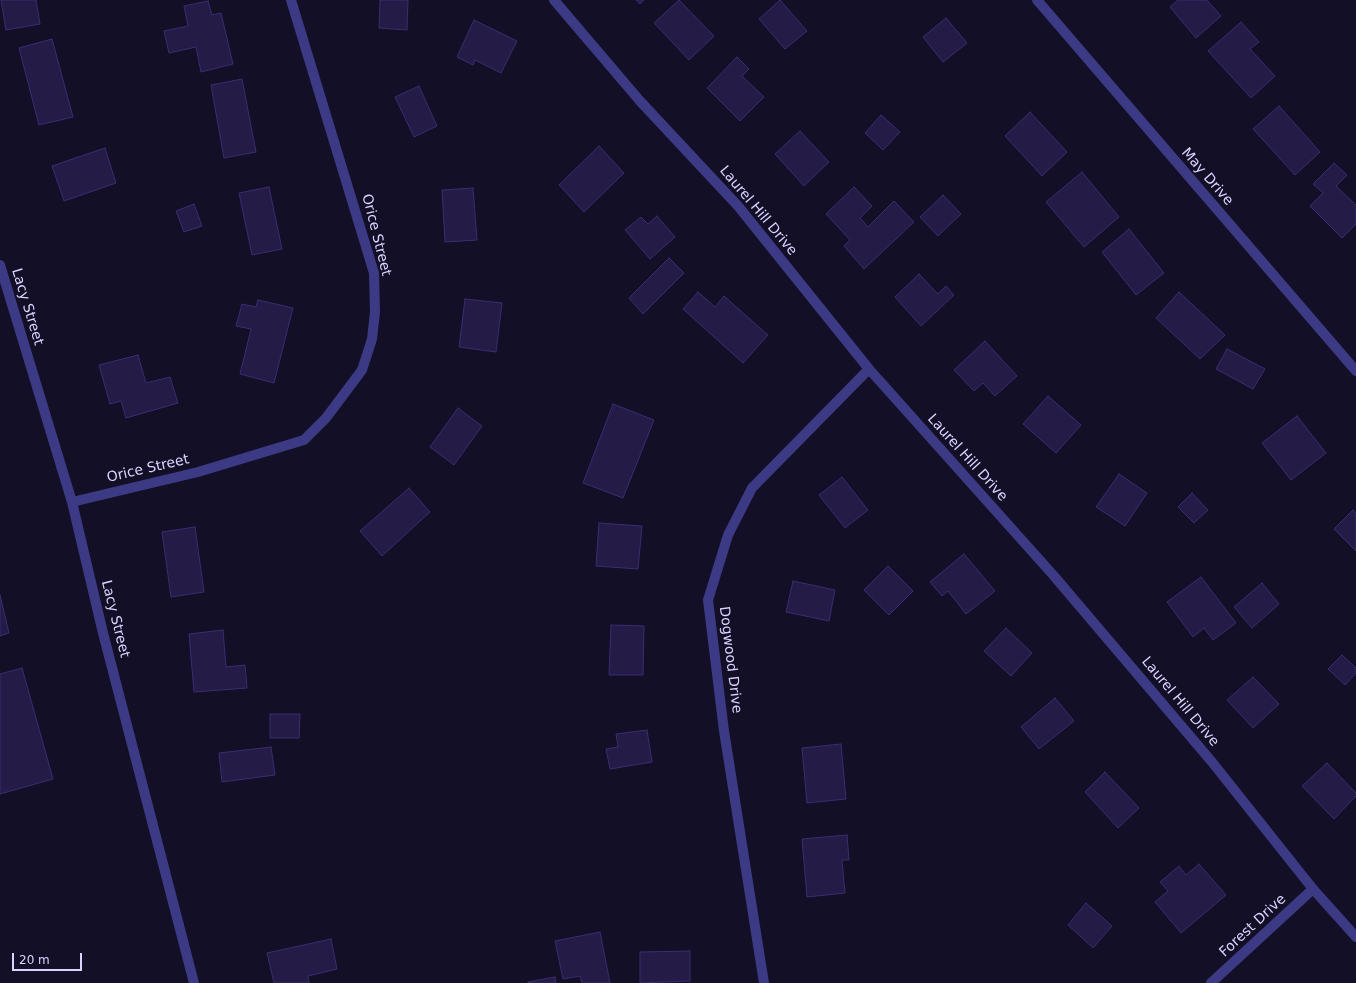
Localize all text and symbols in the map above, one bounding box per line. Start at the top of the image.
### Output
street label: May Drive [1177,145,1237,209]
street label: Laurel Hill Drive [716,163,800,259]
street label: Orice Street [358,192,394,278]
street label: Lacy Street [7,267,47,347]
street label: Laurel Hill Drive [923,411,1011,505]
street label: Orice Street [105,451,191,487]
street label: Lacy Street [97,578,133,660]
street label: Dogwood Drive [715,606,745,714]
street label: Laurel Hill Drive [1138,654,1222,750]
street label: Forest Drive [1216,891,1290,961]
scale bar [14,945,84,971]
text: 20 m [19,953,50,967]

